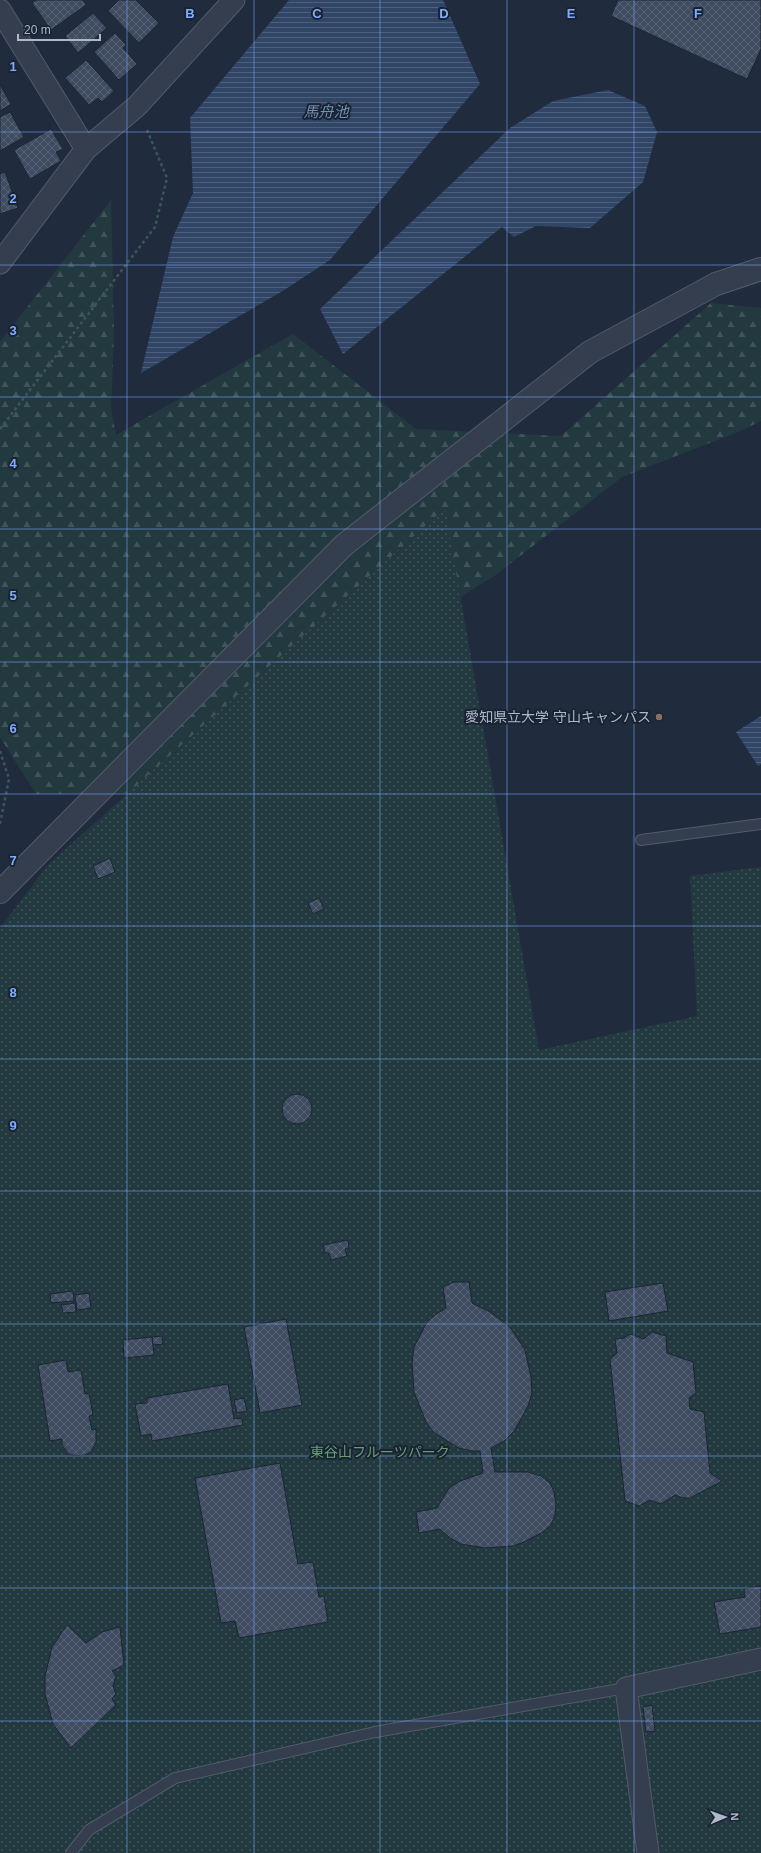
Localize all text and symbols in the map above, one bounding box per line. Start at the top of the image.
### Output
text: B [185,6,195,21]
text: C [312,6,322,21]
text: D [439,6,449,21]
text: E [567,6,576,21]
text: F [694,6,702,21]
scale bar [18,16,100,42]
text: 20 m [24,23,51,37]
text: 1 [9,59,17,74]
water label: 馬舟池 [303,103,350,120]
text: 2 [9,191,17,206]
text: 3 [9,323,17,338]
text: 4 [9,456,17,471]
text: 5 [9,588,17,603]
place label: 愛知県立大学 守山キャンパス [465,709,651,725]
marker: 愛知県立大学 守山キャンパス [654,712,664,722]
text: 6 [9,721,17,736]
text: 7 [9,853,17,868]
text: 8 [9,985,17,1000]
text: 9 [9,1118,17,1133]
park label: 東谷山フルーツパーク [310,1444,450,1460]
north arrow [705,1797,745,1837]
text: N [729,1812,741,1821]

